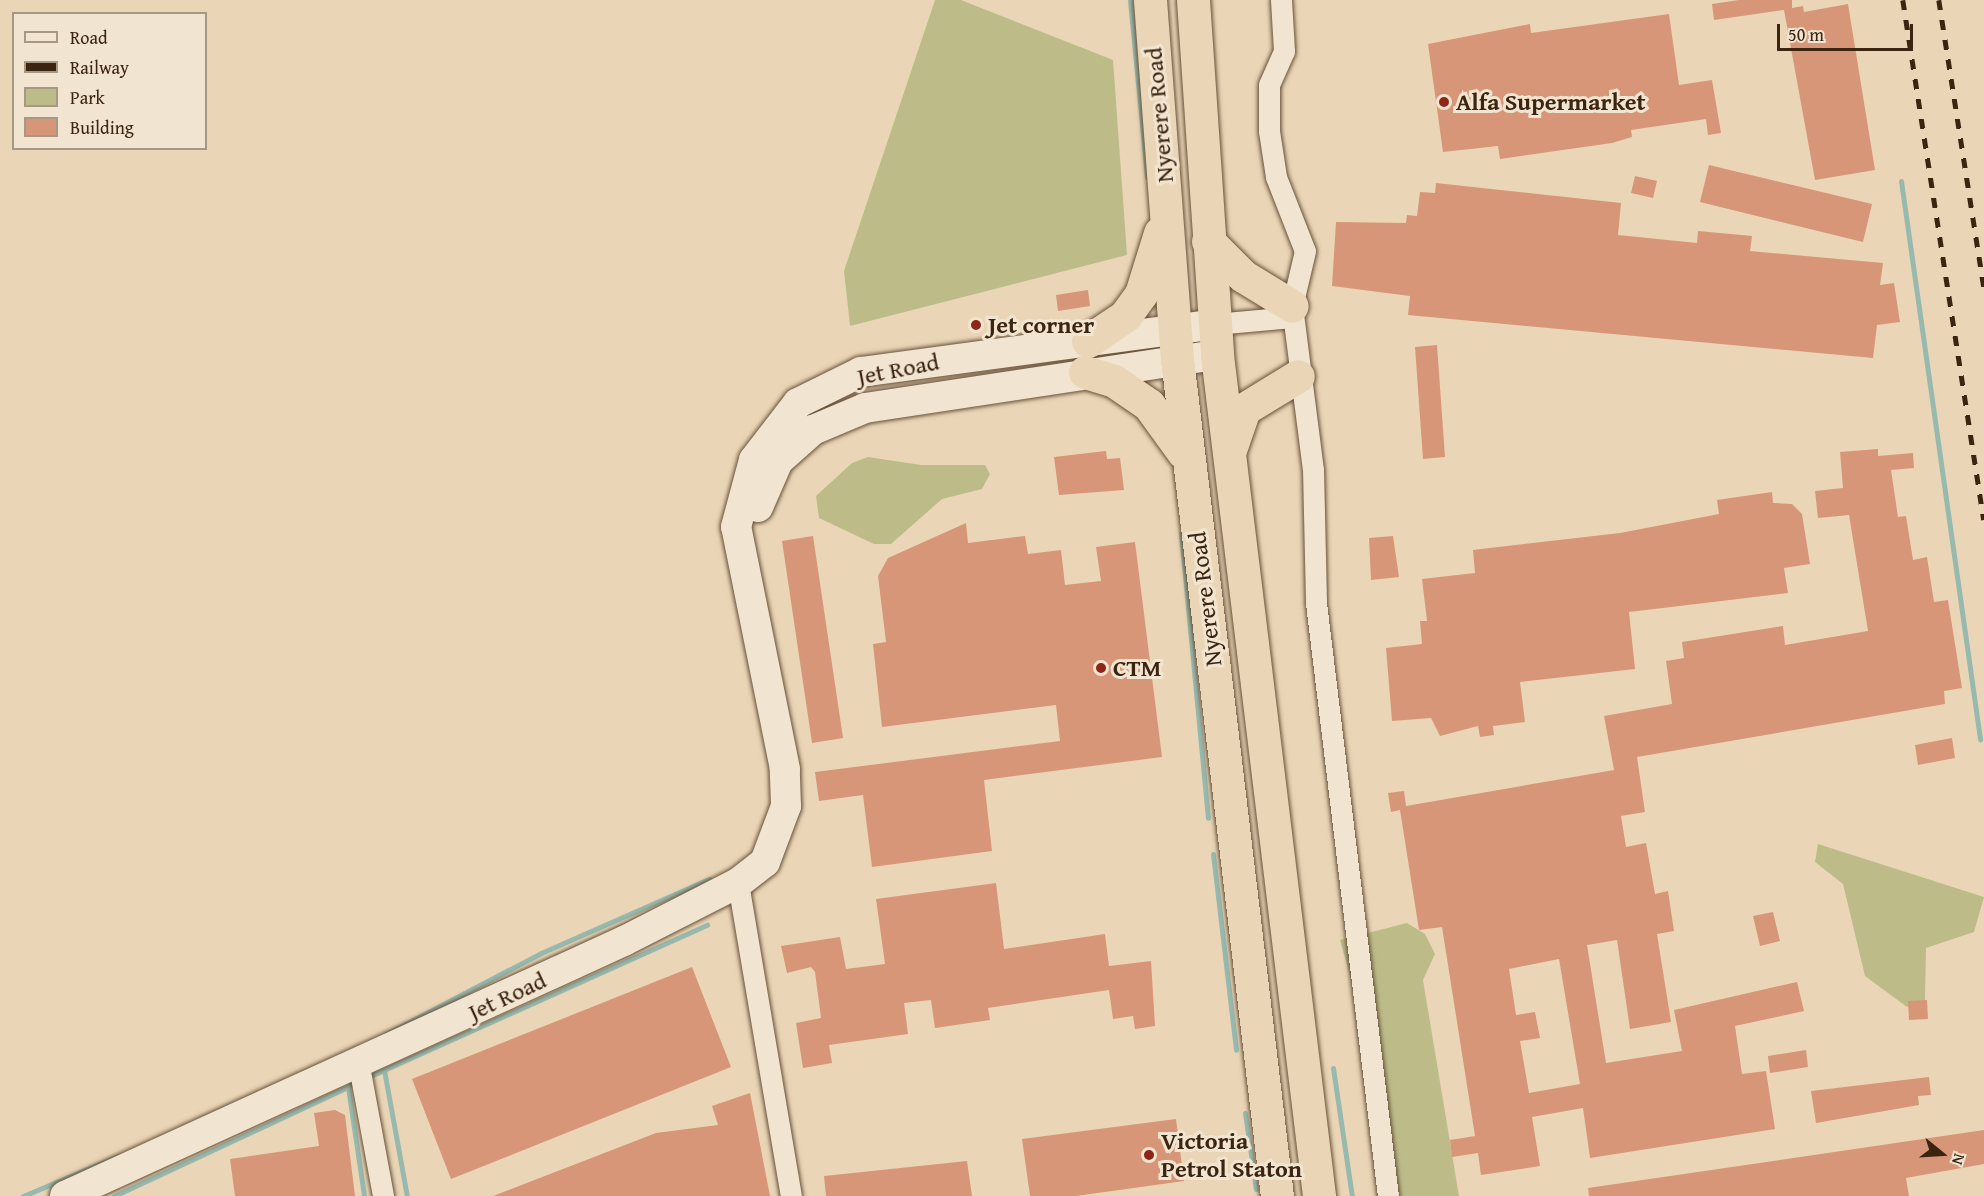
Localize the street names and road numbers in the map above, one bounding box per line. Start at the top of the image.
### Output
street label: Nyerere Road [1139,46,1179,184]
street label: Jet Road [855,347,941,391]
street label: Nyerere Road [1182,530,1228,668]
street label: Jet Road [463,965,551,1027]

